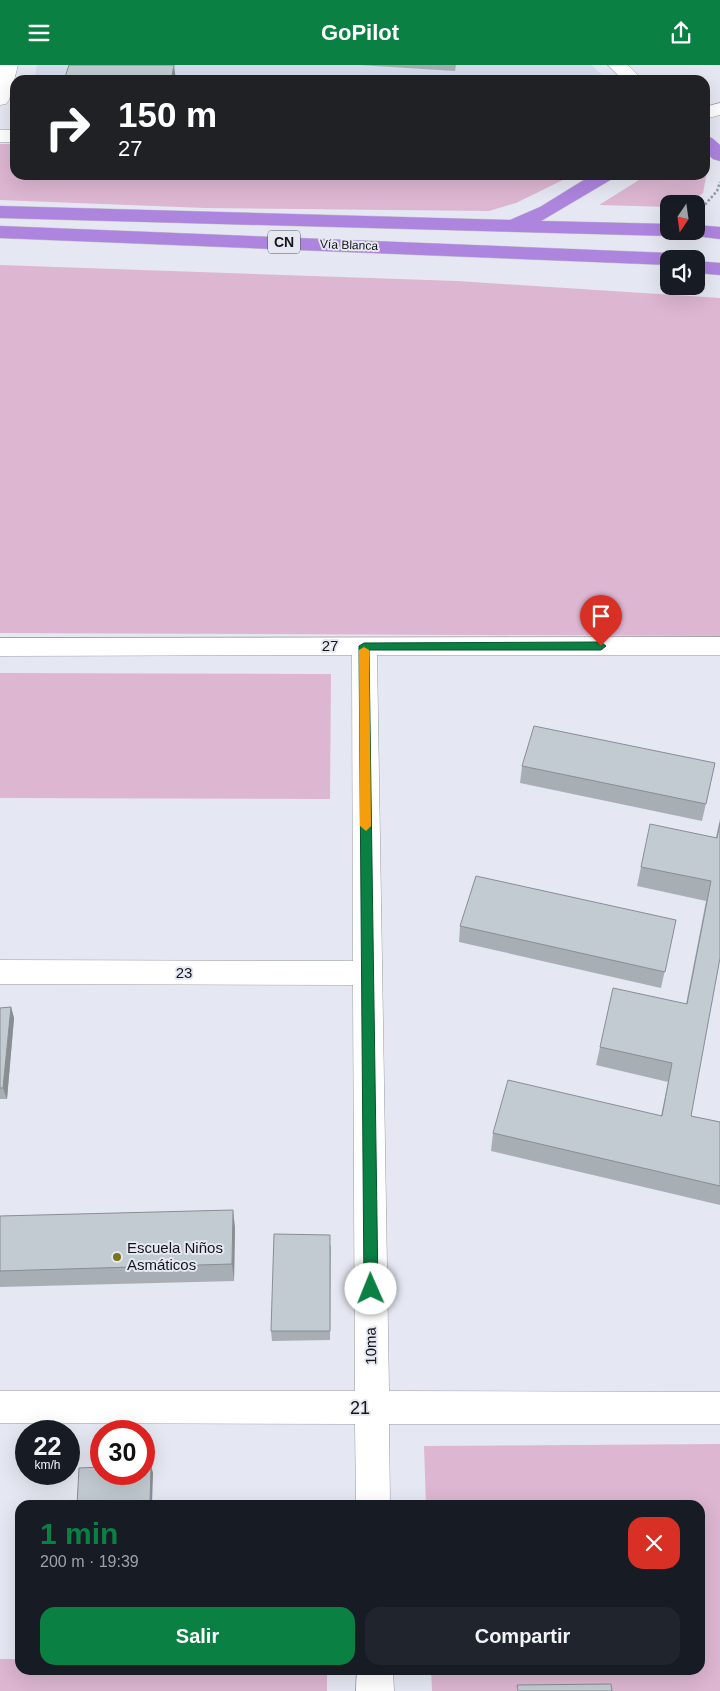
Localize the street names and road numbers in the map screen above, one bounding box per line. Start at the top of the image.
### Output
road number: CN [268,231,300,253]
street label: Vía Blanca [320,237,379,253]
street label: 27 [322,637,338,654]
street label: 23 [176,964,192,981]
street label: 10ma [362,1326,379,1365]
street label: 21 [350,1398,370,1418]

